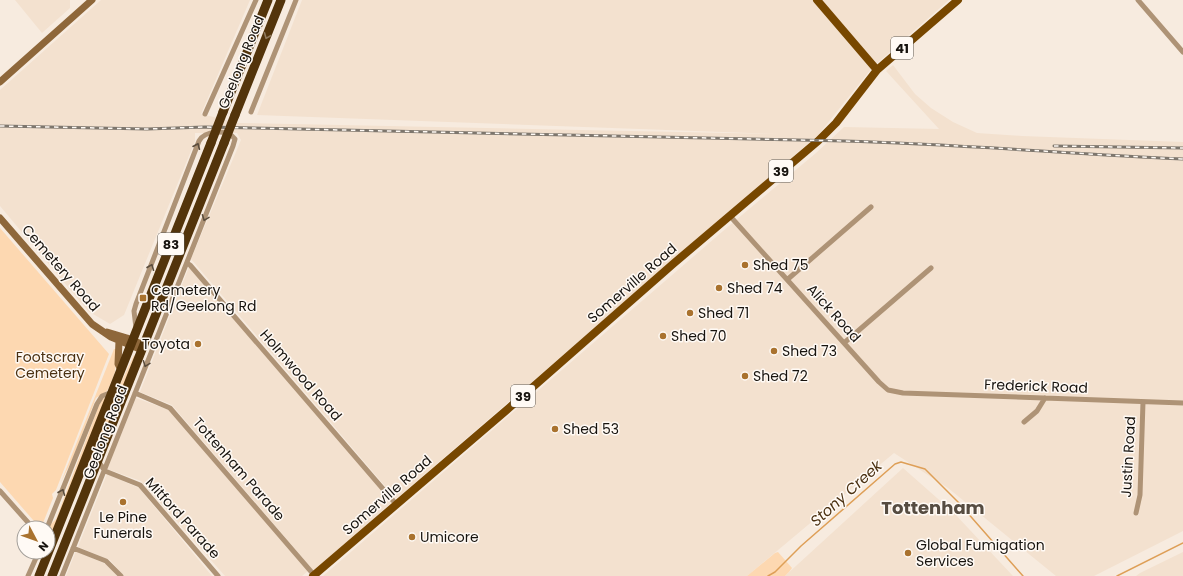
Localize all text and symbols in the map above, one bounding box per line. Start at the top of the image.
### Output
street label: Geelong Road [213,12,269,112]
one-way arrow [263,33,271,40]
road number: 41 [891,37,913,59]
one-way arrow [193,142,201,149]
road number: 39 [769,160,793,182]
one-way arrow [202,214,210,221]
street label: Cemetery Road [17,220,105,316]
road number: 83 [158,233,184,255]
street label: Somerville Road [583,239,681,327]
place label: Shed 75 [753,255,809,275]
marker: Shed 75 [740,260,750,270]
one-way arrow [146,263,154,270]
place label: Shed 74 [727,278,783,298]
street label: Alick Road [802,279,866,347]
place label: Cemetery Rd/Geelong Rd [151,280,256,316]
marker: Shed 74 [714,283,724,293]
marker: Cemetery Rd/Geelong Rd [138,293,148,303]
place label: Shed 71 [698,303,749,323]
marker: Shed 71 [685,308,695,318]
street label: Holmwood Road [256,325,346,425]
place label: Shed 70 [671,326,727,346]
marker: Shed 70 [658,331,668,341]
place label: Toyota [142,334,190,354]
marker: Toyota [193,339,203,349]
place label: Shed 73 [782,341,837,361]
marker: Shed 73 [769,346,779,356]
park label: Footscray Cemetery [15,347,85,383]
one-way arrow [143,361,151,368]
place label: Shed 72 [753,366,808,386]
marker: Shed 72 [740,371,750,381]
street label: Frederick Road [984,374,1088,398]
street label: Geelong Road [78,382,132,482]
road number: 39 [511,385,535,407]
street label: Tottenham Parade [188,413,290,525]
street label: Justin Road [1116,416,1140,498]
place label: Shed 53 [563,419,619,439]
marker: Shed 53 [550,424,560,434]
street label: Somerville Road [338,451,436,539]
water label: Stony Creek [806,454,887,531]
street label: Mitford Parade [141,473,225,563]
one-way arrow [57,489,65,497]
district label: Tottenham [881,495,985,520]
marker: Le Pine Funerals [118,497,128,507]
place label: Le Pine Funerals [93,507,153,543]
north arrow [16,520,56,560]
place label: Umicore [420,527,479,547]
marker: Umicore [407,532,417,542]
place label: Global Fumigation Services [916,535,1045,571]
text: N [35,538,52,555]
marker: Global Fumigation Services [903,548,913,558]

